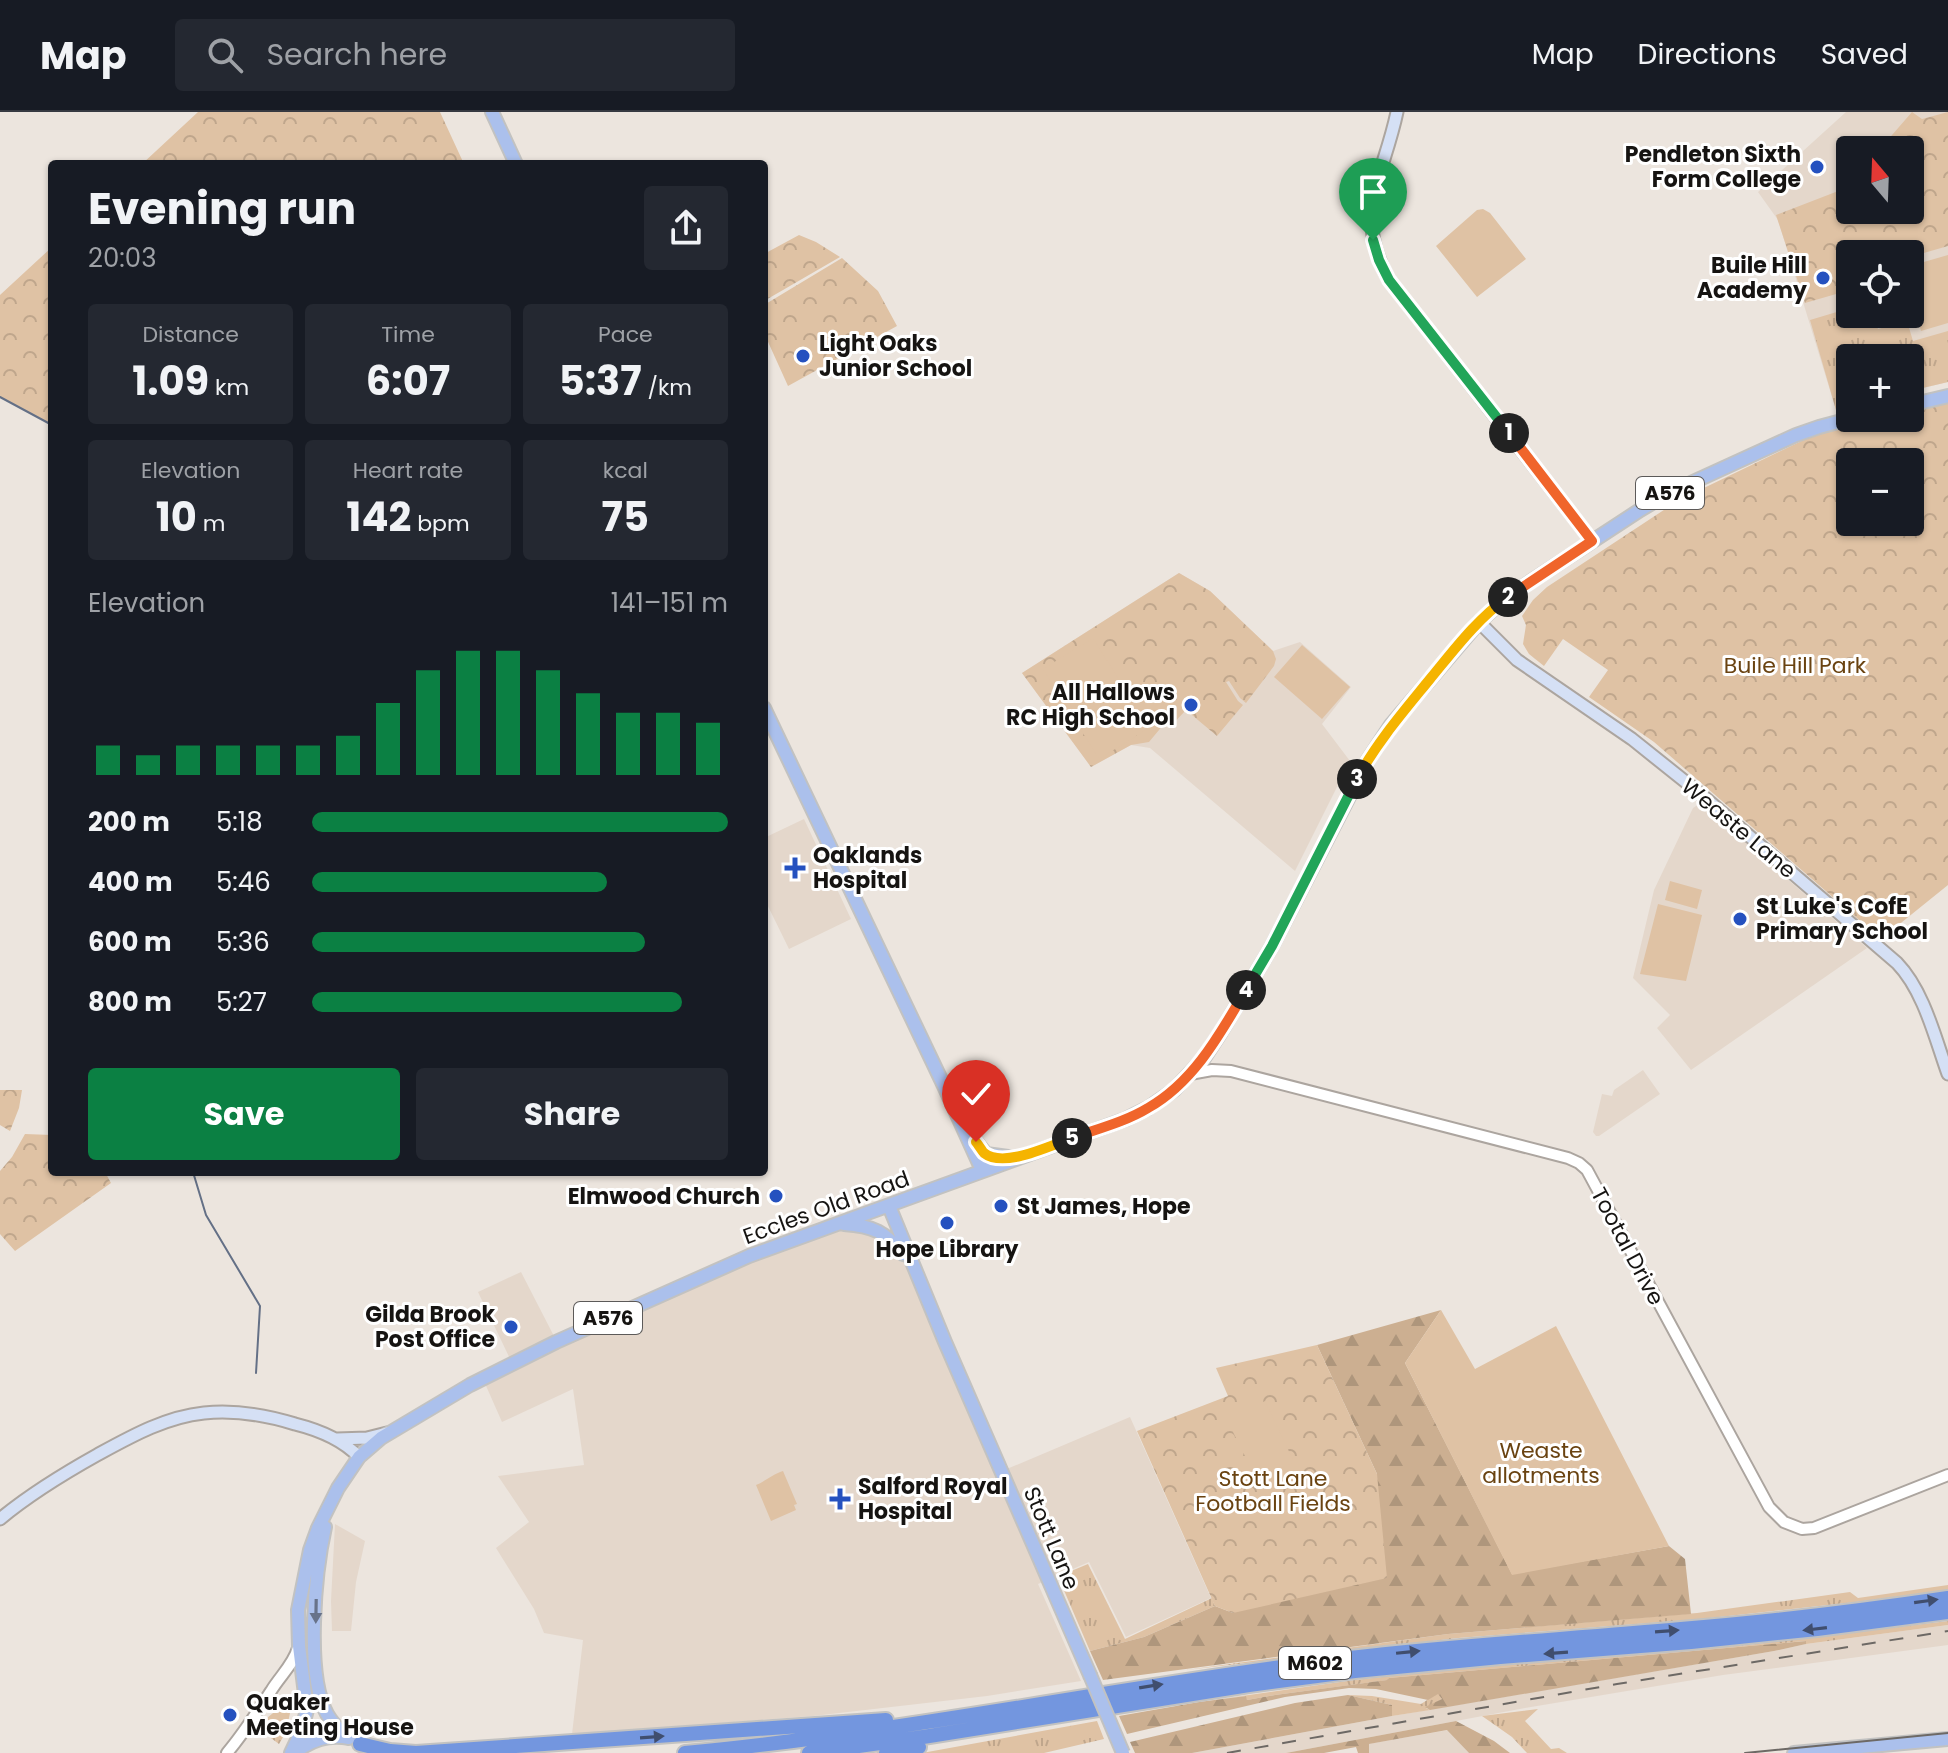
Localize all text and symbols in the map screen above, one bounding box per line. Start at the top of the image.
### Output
search box [175,19,735,91]
text: Map [40,29,127,82]
icon: search [203,33,247,77]
text: Search here [267,33,447,76]
text: Map [1532,35,1594,74]
text: Directions [1638,35,1777,74]
text: Saved [1821,35,1908,74]
north arrow [1836,136,1924,224]
map controls [1836,136,1924,536]
place label: Pendleton Sixth Form College [1625,139,1801,195]
pin [1339,158,1407,240]
marker: Pendleton Sixth Form College [1808,158,1826,176]
icon: arrive [1351,170,1395,214]
text: Evening run [88,178,356,239]
button: share [644,186,728,270]
text: 20:03 [88,240,156,276]
button: locate [1836,240,1924,328]
place label: Buile Hill Academy [1697,250,1807,306]
marker: Buile Hill Academy [1814,269,1832,287]
text: Distance [142,319,239,350]
text: Time [381,319,435,350]
text: Pace [598,319,653,350]
place label: Light Oaks Junior School [819,328,972,384]
button: + [1836,344,1924,432]
marker: Light Oaks Junior School [794,347,812,365]
text: 1.09 [132,353,209,409]
text: 6:07 [366,353,450,409]
text: 5:37 [559,353,642,409]
text: km [209,372,249,403]
text: /km [642,372,692,403]
pin: 1 [1489,413,1529,453]
text: 1 [1505,417,1513,448]
button: − [1836,448,1924,536]
text: Elevation [141,455,240,486]
text: Heart rate [353,455,463,486]
text: kcal [603,455,648,486]
road number: A576 [1636,477,1704,509]
text: 10 [156,489,197,545]
text: 142 [346,489,411,545]
text: 75 [602,489,649,545]
text: m [197,508,226,539]
text: bpm [411,508,470,539]
pin: 2 [1488,577,1528,617]
text: 2 [1502,581,1514,612]
text: Elevation [88,585,205,621]
text: 141–151 m [611,585,728,621]
park label: Buile Hill Park [1724,650,1867,681]
place label: All Hallows RC High School [1006,677,1175,733]
marker: All Hallows RC High School [1182,696,1200,714]
pin: 3 [1337,759,1377,799]
text: 3 [1350,763,1364,794]
street label: Weaste Lane [1675,771,1803,886]
text: 200 m [88,804,170,840]
text: 5:18 [216,804,263,840]
place label: Oaklands Hospital [813,840,922,896]
marker: Oaklands Hospital [784,857,806,879]
text: 400 m [88,864,173,900]
text: 5:46 [216,864,271,900]
place label: St Luke's CofE Primary School [1756,891,1928,947]
marker: St Luke's CofE Primary School [1731,910,1749,928]
text: 600 m [88,924,172,960]
text: 5:36 [216,924,270,960]
pin: 4 [1226,970,1266,1010]
text: 4 [1239,974,1253,1005]
text: 800 m [88,984,172,1020]
text: 5:27 [216,984,267,1020]
pin [942,1060,1010,1142]
button: Save [88,1068,400,1160]
button: Share [416,1068,728,1160]
icon: check [954,1072,998,1116]
pin: 5 [1052,1118,1092,1158]
text: 5 [1065,1122,1079,1153]
street label: Eccles Old Road [739,1163,914,1252]
place label: Elmwood Church [568,1181,760,1212]
street label: Tootal Drive [1584,1182,1672,1311]
marker: Elmwood Church [767,1187,785,1205]
place label: St James, Hope [1017,1191,1190,1222]
marker: St James, Hope [992,1197,1010,1215]
marker: Hope Library [938,1214,956,1232]
place label: Hope Library [876,1234,1019,1265]
place label: Gilda Brook Post Office [365,1299,495,1355]
road number: A576 [574,1302,642,1334]
marker: Gilda Brook Post Office [502,1318,520,1336]
park label: Weaste allotments [1482,1435,1600,1491]
park label: Stott Lane Football Fields [1195,1463,1351,1519]
place label: Salford Royal Hospital [858,1471,1008,1527]
street label: Stott Lane [1016,1482,1087,1594]
marker: Salford Royal Hospital [829,1488,851,1510]
one-way arrow [1913,1594,1938,1607]
one-way arrow [309,1599,322,1624]
one-way arrow [1802,1623,1827,1636]
one-way arrow [1655,1624,1680,1637]
one-way arrow [1396,1645,1421,1658]
road number: M602 [1279,1647,1351,1679]
one-way arrow [1543,1647,1568,1660]
one-way arrow [1138,1679,1163,1692]
place label: Quaker Meeting House [246,1687,414,1743]
marker: Quaker Meeting House [221,1706,239,1724]
one-way arrow [640,1730,665,1743]

